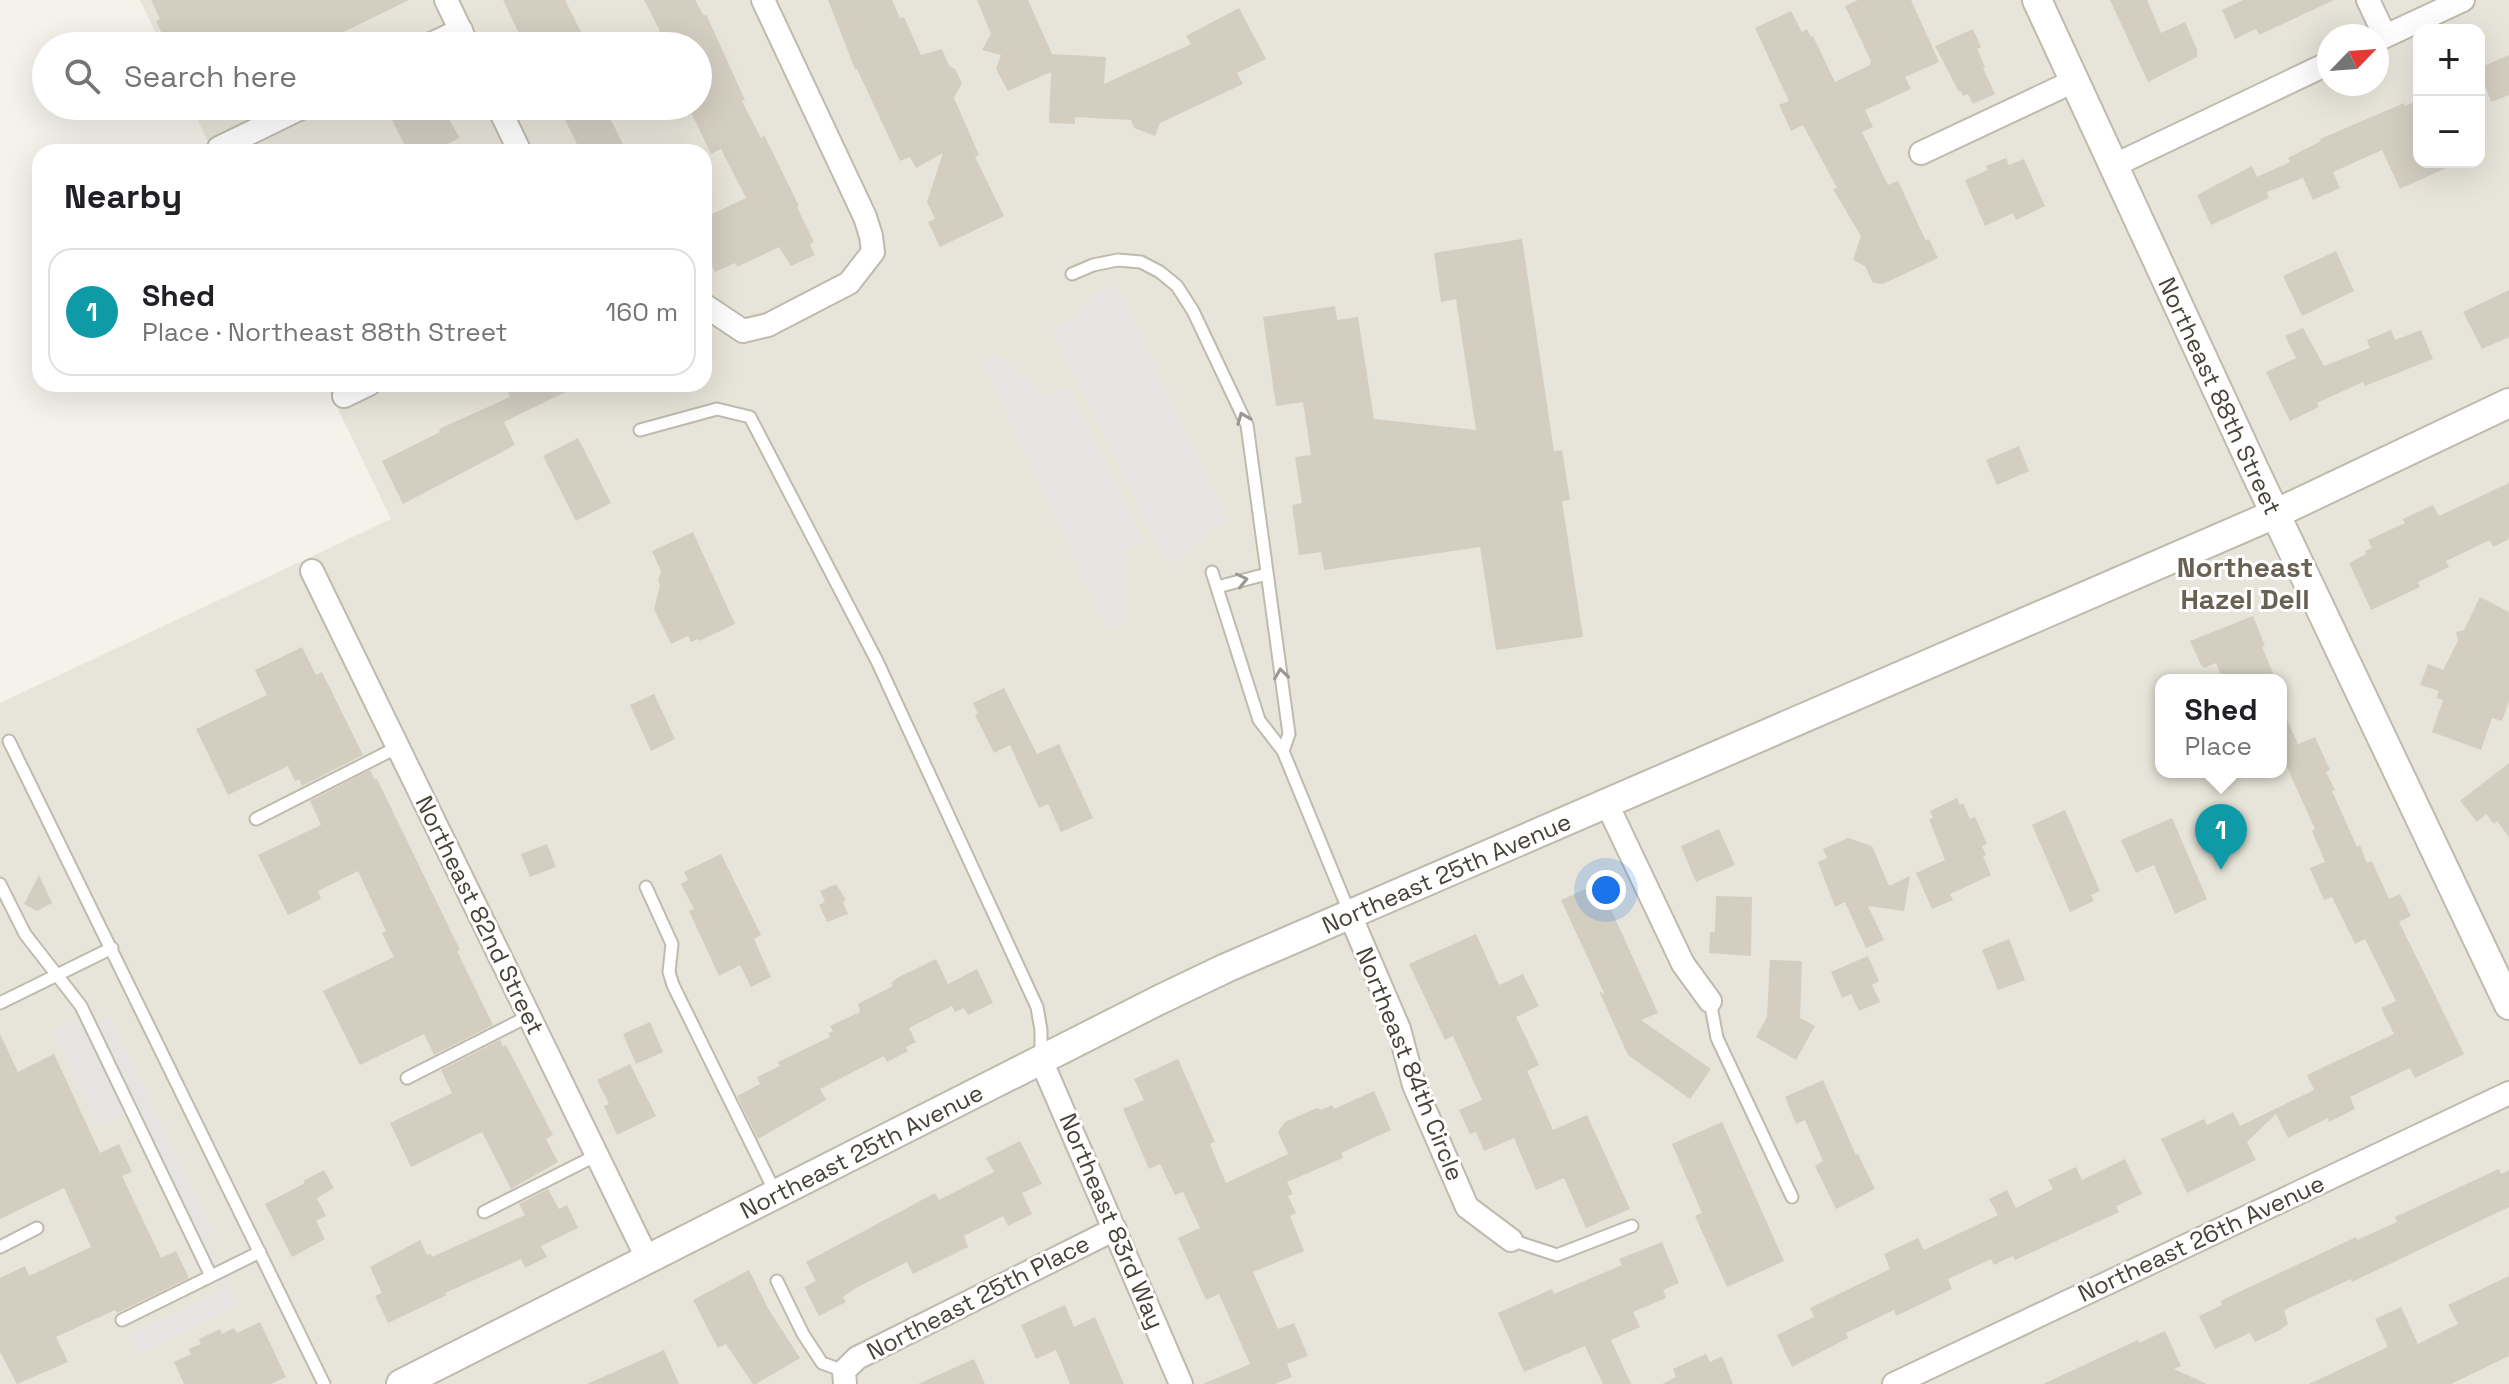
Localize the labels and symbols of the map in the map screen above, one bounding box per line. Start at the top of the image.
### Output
north arrow [2317,24,2389,96]
street label: Northeast 88th Street [2152,272,2289,519]
one-way arrow [1236,412,1252,426]
district label: Northeast Hazel Dell [2177,549,2313,617]
one-way arrow [1235,573,1248,590]
one-way arrow [1273,667,1290,681]
street label: Northeast 82nd Street [409,790,551,1040]
pin: 1 [2195,804,2247,870]
street label: Northeast 25th Avenue [1317,805,1576,940]
your location [1586,870,1626,910]
street label: Northeast 84th Circle [1349,943,1471,1185]
street label: Northeast 25th Avenue [735,1076,988,1225]
street label: Northeast 83rd Way [1053,1108,1171,1334]
street label: Northeast 26th Avenue [2073,1167,2329,1309]
street label: Northeast 25th Place [861,1227,1095,1367]

